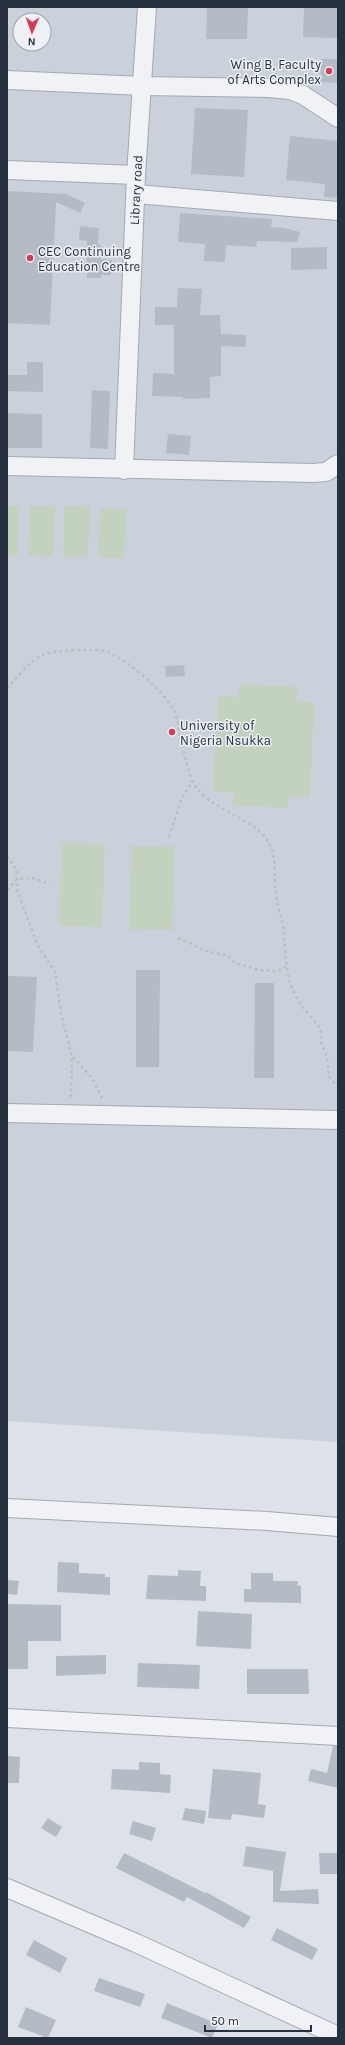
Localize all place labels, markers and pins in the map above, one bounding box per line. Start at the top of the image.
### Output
place label: Wing B, Faculty of Arts Complex [228,57,321,87]
marker: Wing B, Faculty of Arts Complex [324,66,334,76]
place label: CEC Continuing Education Centre [38,244,141,274]
marker: CEC Continuing Education Centre [25,253,35,263]
place label: University of Nigeria Nsukka [180,718,271,748]
marker: University of Nigeria Nsukka [167,727,177,737]

